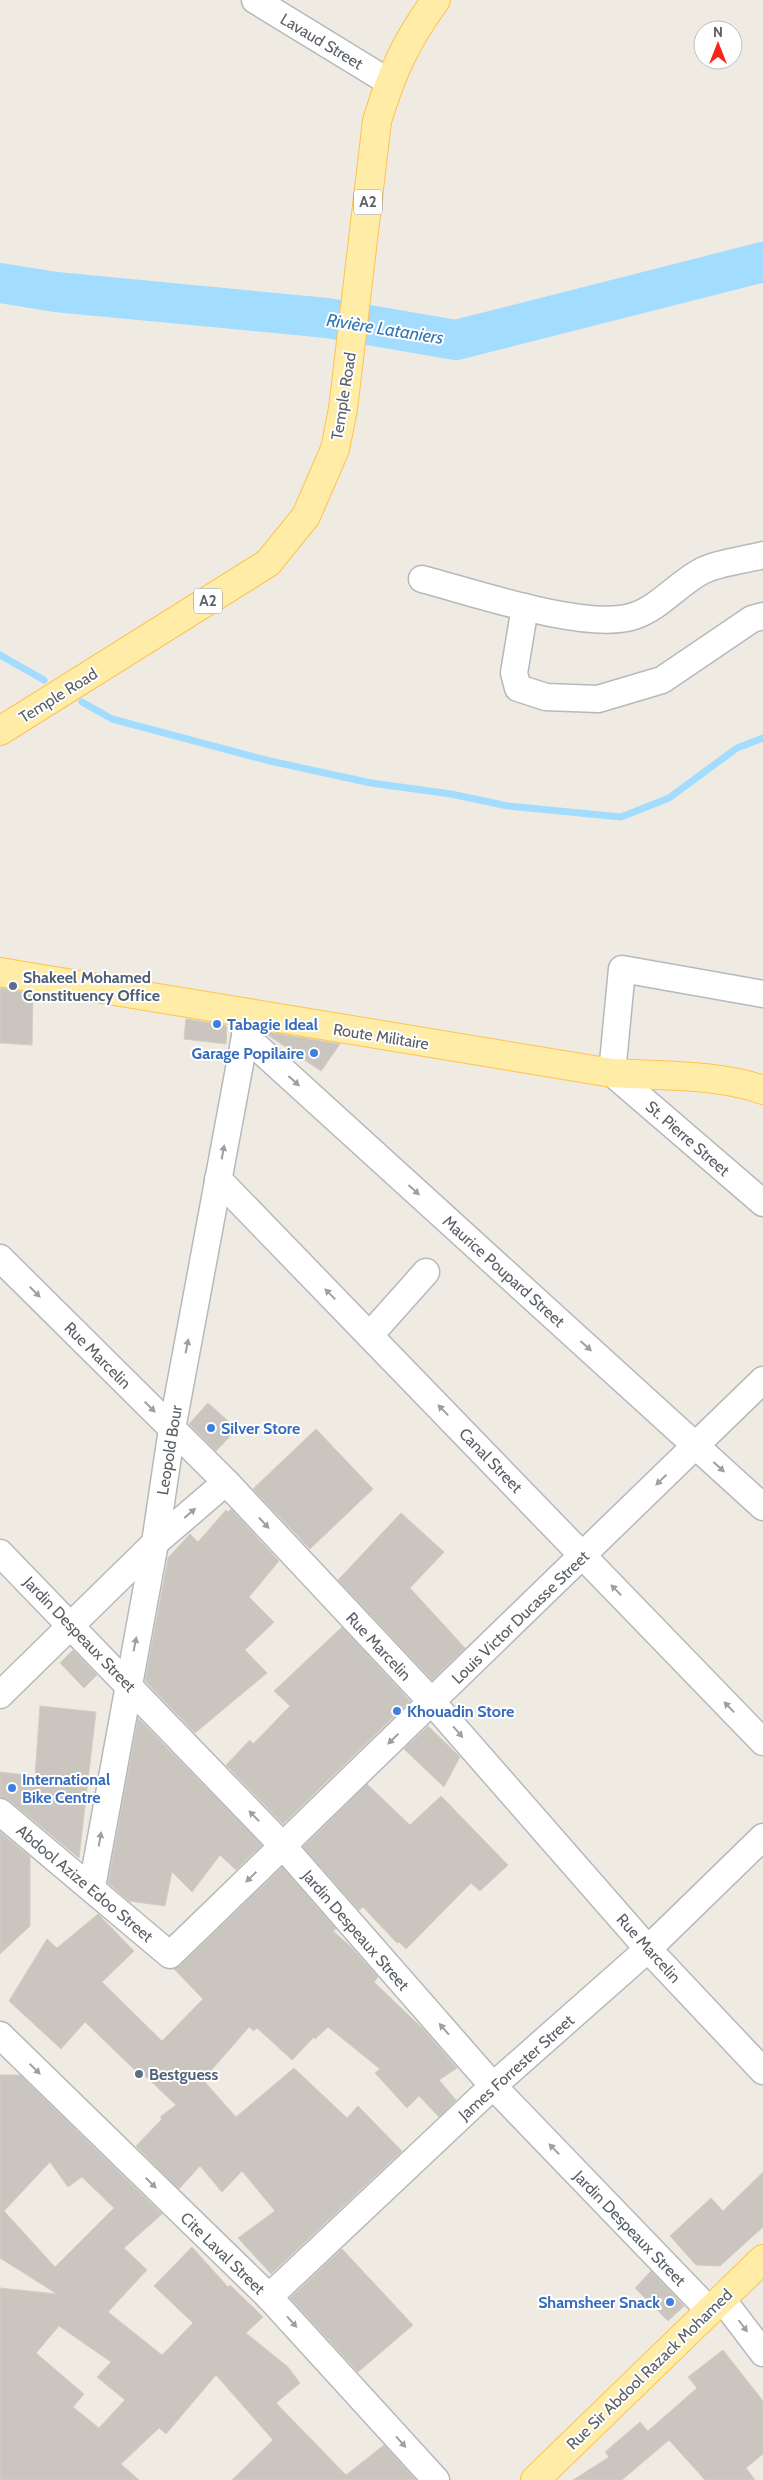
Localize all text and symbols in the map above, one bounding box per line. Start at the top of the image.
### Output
street label: Lavaud Street [277,9,367,74]
north arrow [693,20,743,70]
text: N [713,23,723,41]
road number: A2 [354,190,382,214]
water label: Rivière Lataniers [325,309,445,349]
street label: Temple Road [327,351,360,441]
road number: A2 [194,588,222,614]
street label: Temple Road [16,664,101,727]
place label: Shakeel Mohamed Constituency Office [23,968,160,1005]
marker: Shakeel Mohamed Constituency Office [7,980,19,992]
place label: Tabagie Ideal [227,1015,318,1034]
marker: Tabagie Ideal [211,1018,223,1030]
street label: Route Militaire [332,1020,430,1053]
place label: Garage Popilaire [192,1044,304,1063]
marker: Garage Popilaire [308,1047,320,1059]
one-way arrow [287,1075,299,1087]
street label: St. Pierre Street [642,1097,734,1180]
one-way arrow [220,1144,228,1160]
one-way arrow [408,1184,420,1196]
street label: Maurice Poupard Street [439,1212,569,1332]
one-way arrow [28,1286,40,1298]
one-way arrow [324,1288,336,1300]
street label: Rue Marcelin [60,1318,135,1393]
one-way arrow [184,1338,192,1354]
one-way arrow [580,1340,592,1352]
one-way arrow [144,1401,156,1413]
street label: Leopold Bour [153,1403,186,1496]
one-way arrow [437,1405,449,1417]
place label: Silver Store [221,1419,300,1438]
marker: Silver Store [205,1422,217,1434]
street label: Canal Street [455,1424,527,1497]
one-way arrow [713,1461,725,1473]
one-way arrow [655,1474,667,1486]
one-way arrow [184,1507,197,1518]
one-way arrow [258,1516,270,1528]
street label: Louis Victor Ducasse Street [448,1546,593,1688]
street label: Jardin Despeaux Street [19,1572,140,1696]
one-way arrow [610,1585,622,1597]
street label: Rue Marcelin [342,1608,415,1684]
one-way arrow [131,1637,139,1652]
one-way arrow [723,1701,735,1713]
place label: Khouadin Store [407,1702,514,1721]
marker: Khouadin Store [391,1705,403,1717]
one-way arrow [452,1725,463,1738]
one-way arrow [388,1733,400,1745]
place label: International Bike Centre [22,1770,110,1807]
marker: International Bike Centre [6,1782,18,1794]
one-way arrow [248,1811,260,1823]
street label: Abdool Azize Edoo Street [13,1821,157,1946]
one-way arrow [97,1830,105,1846]
street label: Jardin Despeaux Street [298,1866,413,1995]
one-way arrow [246,1870,258,1882]
street label: Rue Marcelin [613,1910,685,1987]
street label: James Forrester Street [454,2010,578,2125]
one-way arrow [438,2023,449,2036]
one-way arrow [29,2063,41,2075]
place label: Bestguess [149,2065,218,2084]
marker: Bestguess [133,2068,145,2080]
one-way arrow [548,2143,560,2155]
street label: Jardin Despeaux Street [569,2166,690,2290]
one-way arrow [145,2177,157,2189]
street label: Cite Laval Street [176,2208,269,2299]
street label: Rue Sir Abdool Razack Mohamed [563,2285,736,2454]
place label: Shamsheer Snack [538,2293,660,2312]
marker: Shamsheer Snack [664,2296,676,2308]
one-way arrow [286,2315,297,2328]
one-way arrow [737,2319,748,2332]
one-way arrow [395,2435,407,2447]

